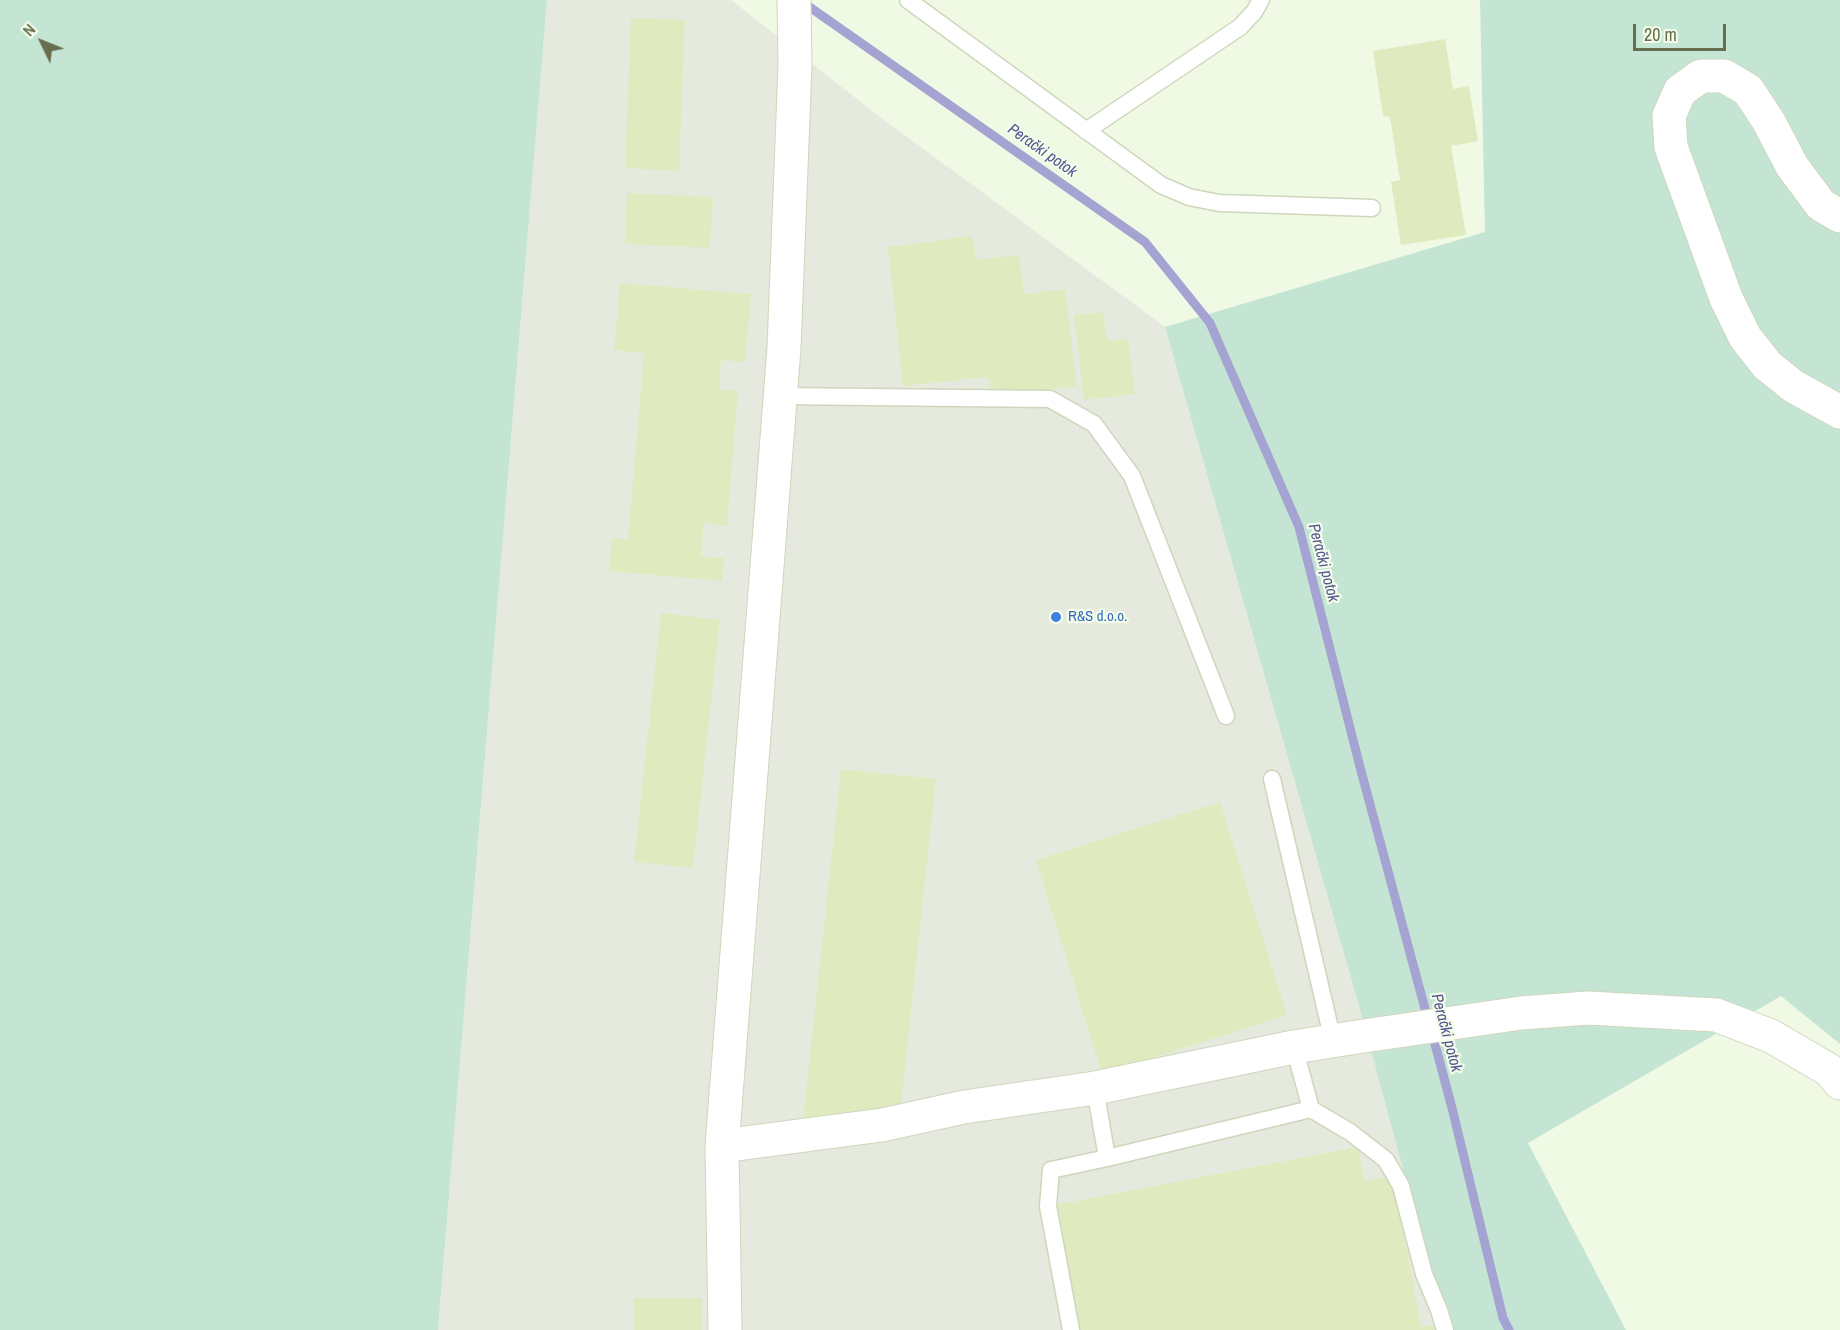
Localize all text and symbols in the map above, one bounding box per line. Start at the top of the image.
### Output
north arrow [12,12,72,72]
scale bar [1636,12,1729,50]
text: N [18,19,40,41]
text: 20 m [1644,22,1677,47]
water label: Perački potok [1004,120,1080,182]
water label: Perački potok [1303,522,1343,604]
place label: R&S d.o.o. [1068,608,1127,626]
marker: R&S d.o.o. [1049,610,1063,624]
water label: Perački potok [1426,992,1466,1074]

